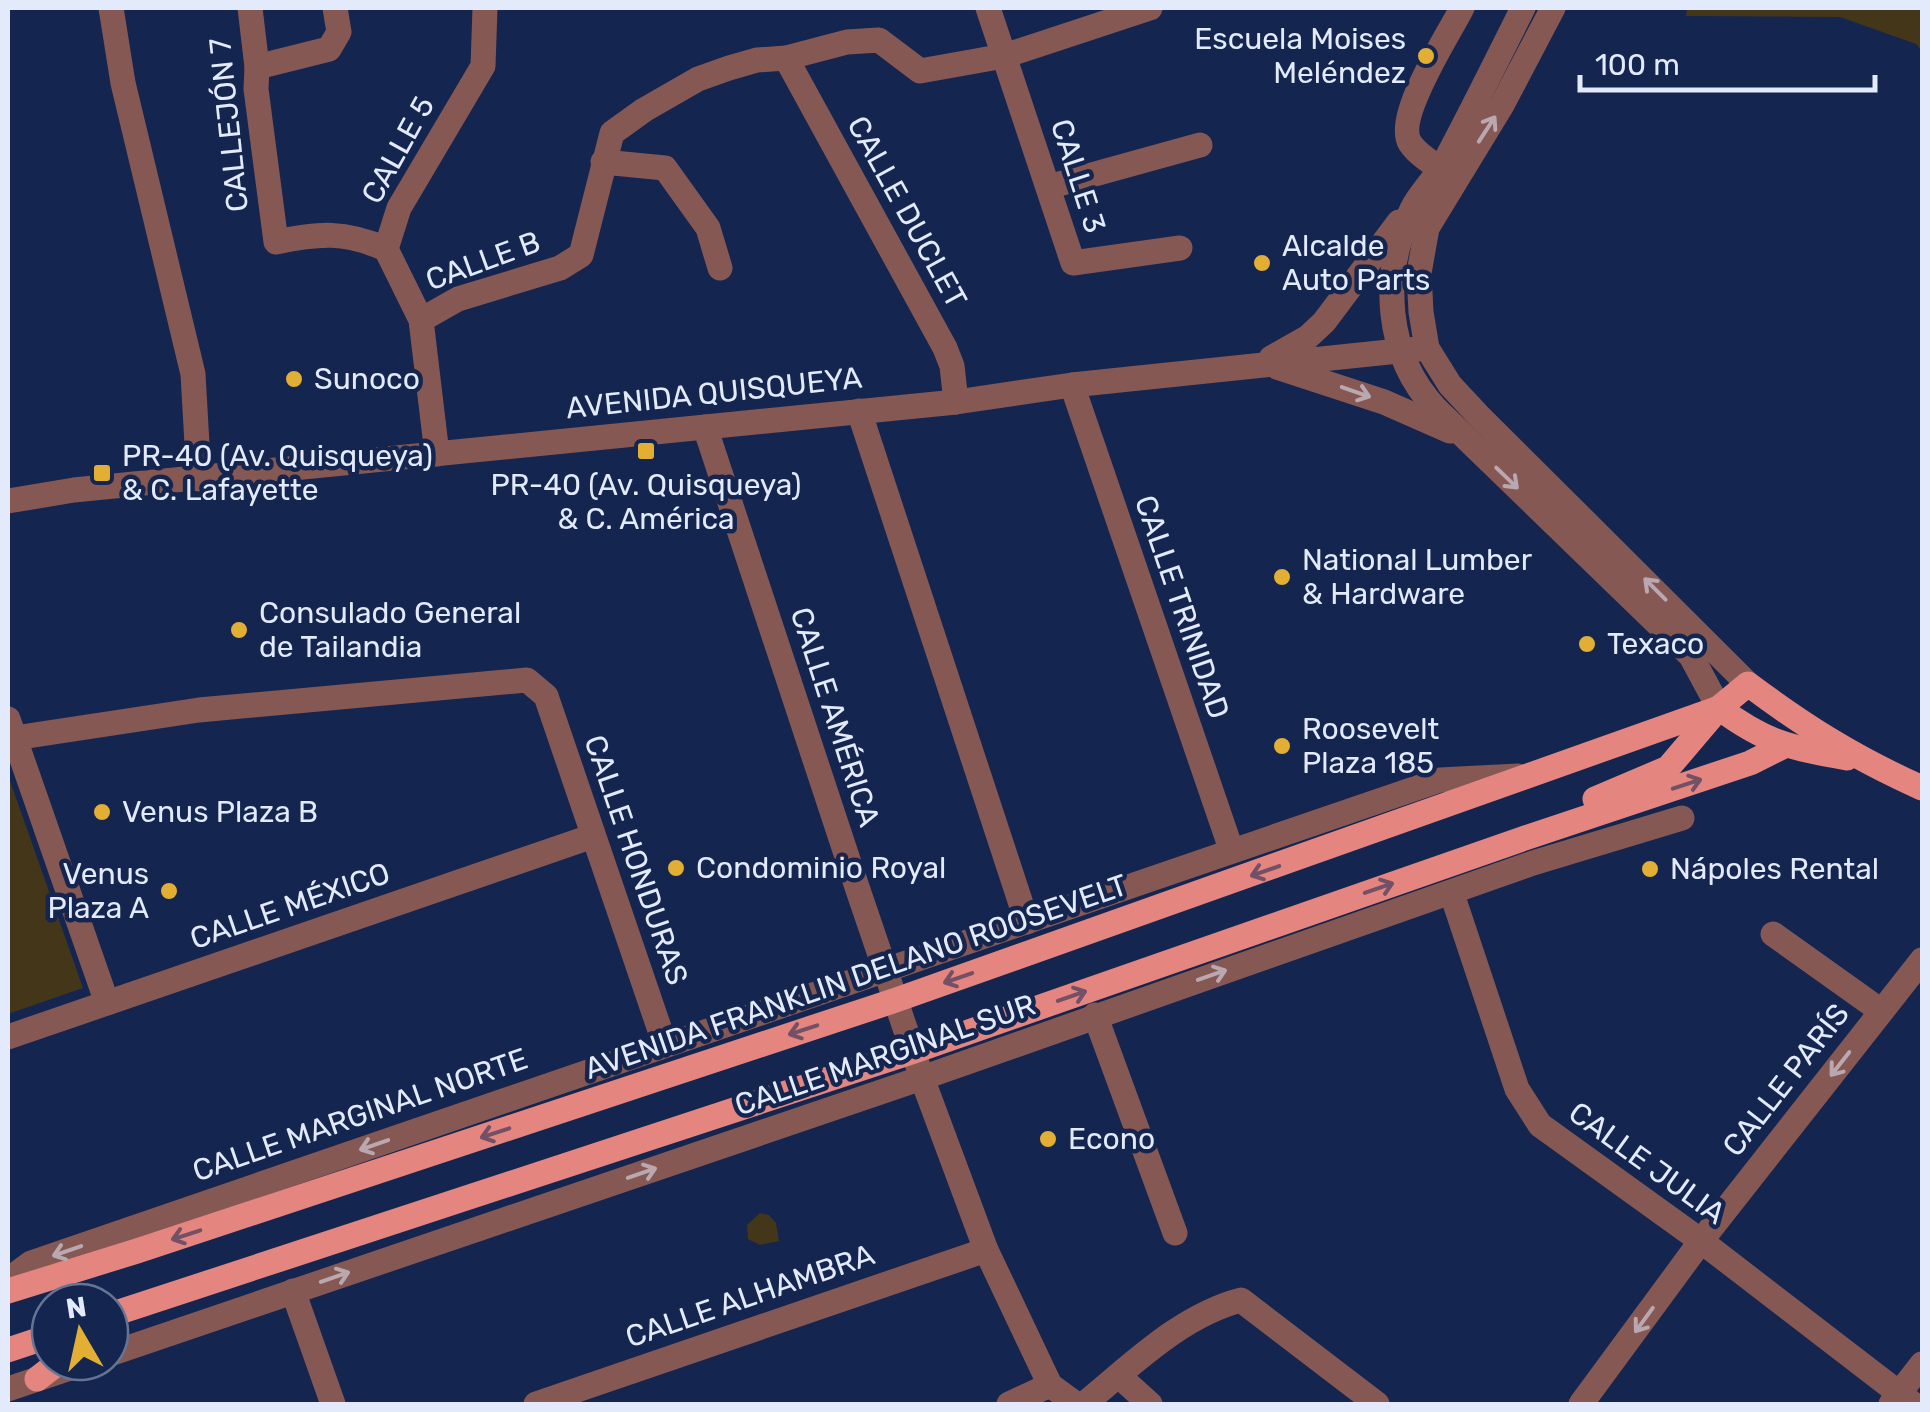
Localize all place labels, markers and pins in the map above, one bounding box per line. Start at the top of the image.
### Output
place label: Escuela Moises Meléndez [1194,21,1406,91]
marker: Escuela Moises Meléndez [1415,45,1437,67]
place label: Alcalde Auto Parts [1282,228,1430,298]
marker: Alcalde Auto Parts [1251,252,1273,274]
place label: Sunoco [314,361,420,397]
marker: Sunoco [283,368,305,390]
place label: PR-40 (Av. Quisqueya) & C. Lafayette [122,438,433,508]
marker: PR-40 (Av. Quisqueya) & C. América [635,440,657,462]
marker: PR-40 (Av. Quisqueya) & C. Lafayette [91,462,113,484]
place label: PR-40 (Av. Quisqueya) & C. América [490,467,802,537]
place label: National Lumber & Hardware [1302,542,1533,612]
marker: National Lumber & Hardware [1271,566,1293,588]
place label: Consulado General de Tailandia [259,595,521,665]
marker: Consulado General de Tailandia [228,619,250,641]
place label: Texaco [1607,626,1704,662]
marker: Texaco [1576,633,1598,655]
place label: Roosevelt Plaza 185 [1302,711,1440,781]
marker: Roosevelt Plaza 185 [1271,735,1293,757]
place label: Venus Plaza B [122,794,318,830]
marker: Venus Plaza B [91,801,113,823]
place label: Condominio Royal [696,850,946,886]
place label: Nápoles Rental [1670,851,1879,887]
place label: Venus Plaza A [47,856,149,926]
marker: Condominio Royal [665,857,687,879]
marker: Nápoles Rental [1639,858,1661,880]
marker: Venus Plaza A [158,880,180,902]
place label: Econo [1068,1121,1155,1157]
marker: Econo [1037,1128,1059,1150]

